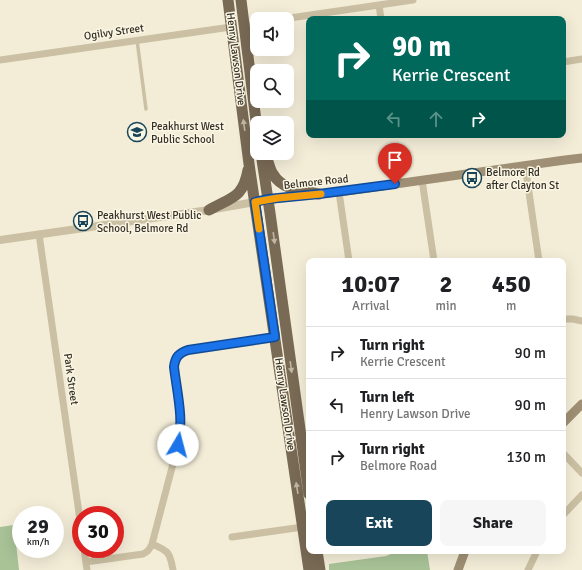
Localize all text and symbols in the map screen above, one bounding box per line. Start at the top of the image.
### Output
street label: Henry Lawson Drive [224,12,248,106]
map controls [250,12,294,160]
button: sound [250,12,294,56]
street label: Ogilvy Street [83,21,145,43]
text: 90 m [392,30,451,64]
icon: right [326,32,378,84]
button: search [250,64,294,108]
text: Kerrie Crescent [392,64,510,86]
icon: left [383,108,405,130]
icon: ahead [425,108,447,130]
icon: right [467,108,489,130]
button: layers [250,116,294,160]
one-way arrow [241,119,247,131]
place label: Peakhurst West Public School [151,120,224,146]
school or university icon: Peakhurst West Public School [126,121,148,143]
pin [378,143,412,184]
icon: arrive [384,149,406,171]
place label: Belmore Rd after Clayton St [486,166,559,192]
bus stop icon: Belmore Rd after Clayton St [461,167,483,189]
street label: Belmore Road [283,172,349,192]
place label: Peakhurst West Public School, Belmore Rd [97,209,201,235]
bus stop icon: Peakhurst West Public School, Belmore Rd [72,210,94,232]
one-way arrow [271,232,277,244]
text: 10:07 [341,269,400,299]
text: 2 [440,269,452,299]
text: 450 [492,269,531,299]
text: Arrival [352,298,389,314]
text: min [436,298,457,314]
text: m [506,298,516,314]
text: Turn right [360,336,425,354]
icon: right [326,342,348,364]
text: 90 m [515,344,546,362]
street label: Park Street [61,352,81,406]
text: Kerrie Crescent [360,354,446,370]
street label: Henry Lawson Drive [272,357,298,451]
one-way arrow [288,361,294,373]
text: Turn left [360,388,414,406]
icon: left [326,394,348,416]
text: 90 m [515,396,546,414]
text: Henry Lawson Drive [360,406,470,422]
position arrow [157,424,199,466]
text: Turn right [360,440,425,458]
icon: right [326,446,348,468]
text: 130 m [506,448,546,466]
text: Belmore Road [360,458,437,474]
one-way arrow [294,482,300,494]
button: Exit [326,500,432,546]
button: Share [440,500,546,546]
speed limit sign: 30 [72,506,124,558]
text: 29 [27,514,49,539]
text: km/h [27,536,49,548]

